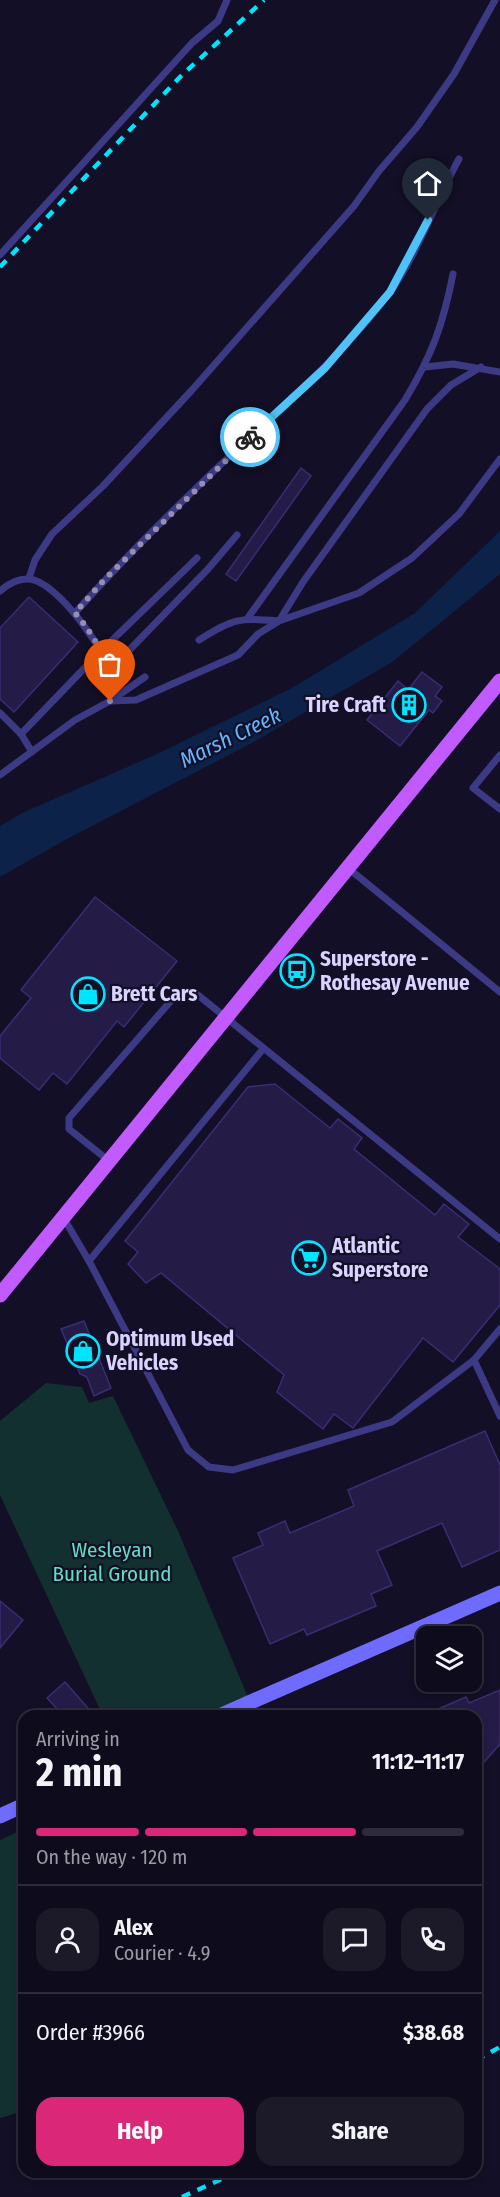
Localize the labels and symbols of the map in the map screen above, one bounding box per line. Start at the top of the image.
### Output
pin [402,158,453,220]
courier [220,407,280,467]
pin [84,639,135,701]
building icon: Tire Craft [391,687,427,723]
place label: Tire Craft [306,692,387,718]
water label: Marsh Creek [175,701,285,774]
place label: Superstore - Rothesay Avenue [320,946,470,996]
bus stop icon: Superstore - Rothesay Avenue [279,953,315,989]
shop icon: Brett Cars [70,976,106,1012]
place label: Brett Cars [111,981,198,1007]
place label: Atlantic Superstore [331,1233,429,1283]
supermarket icon: Atlantic Superstore [291,1240,327,1276]
place label: Optimum Used Vehicles [105,1326,234,1376]
shop icon: Optimum Used Vehicles [65,1333,101,1369]
park label: Wesleyan Burial Ground [53,1537,171,1587]

